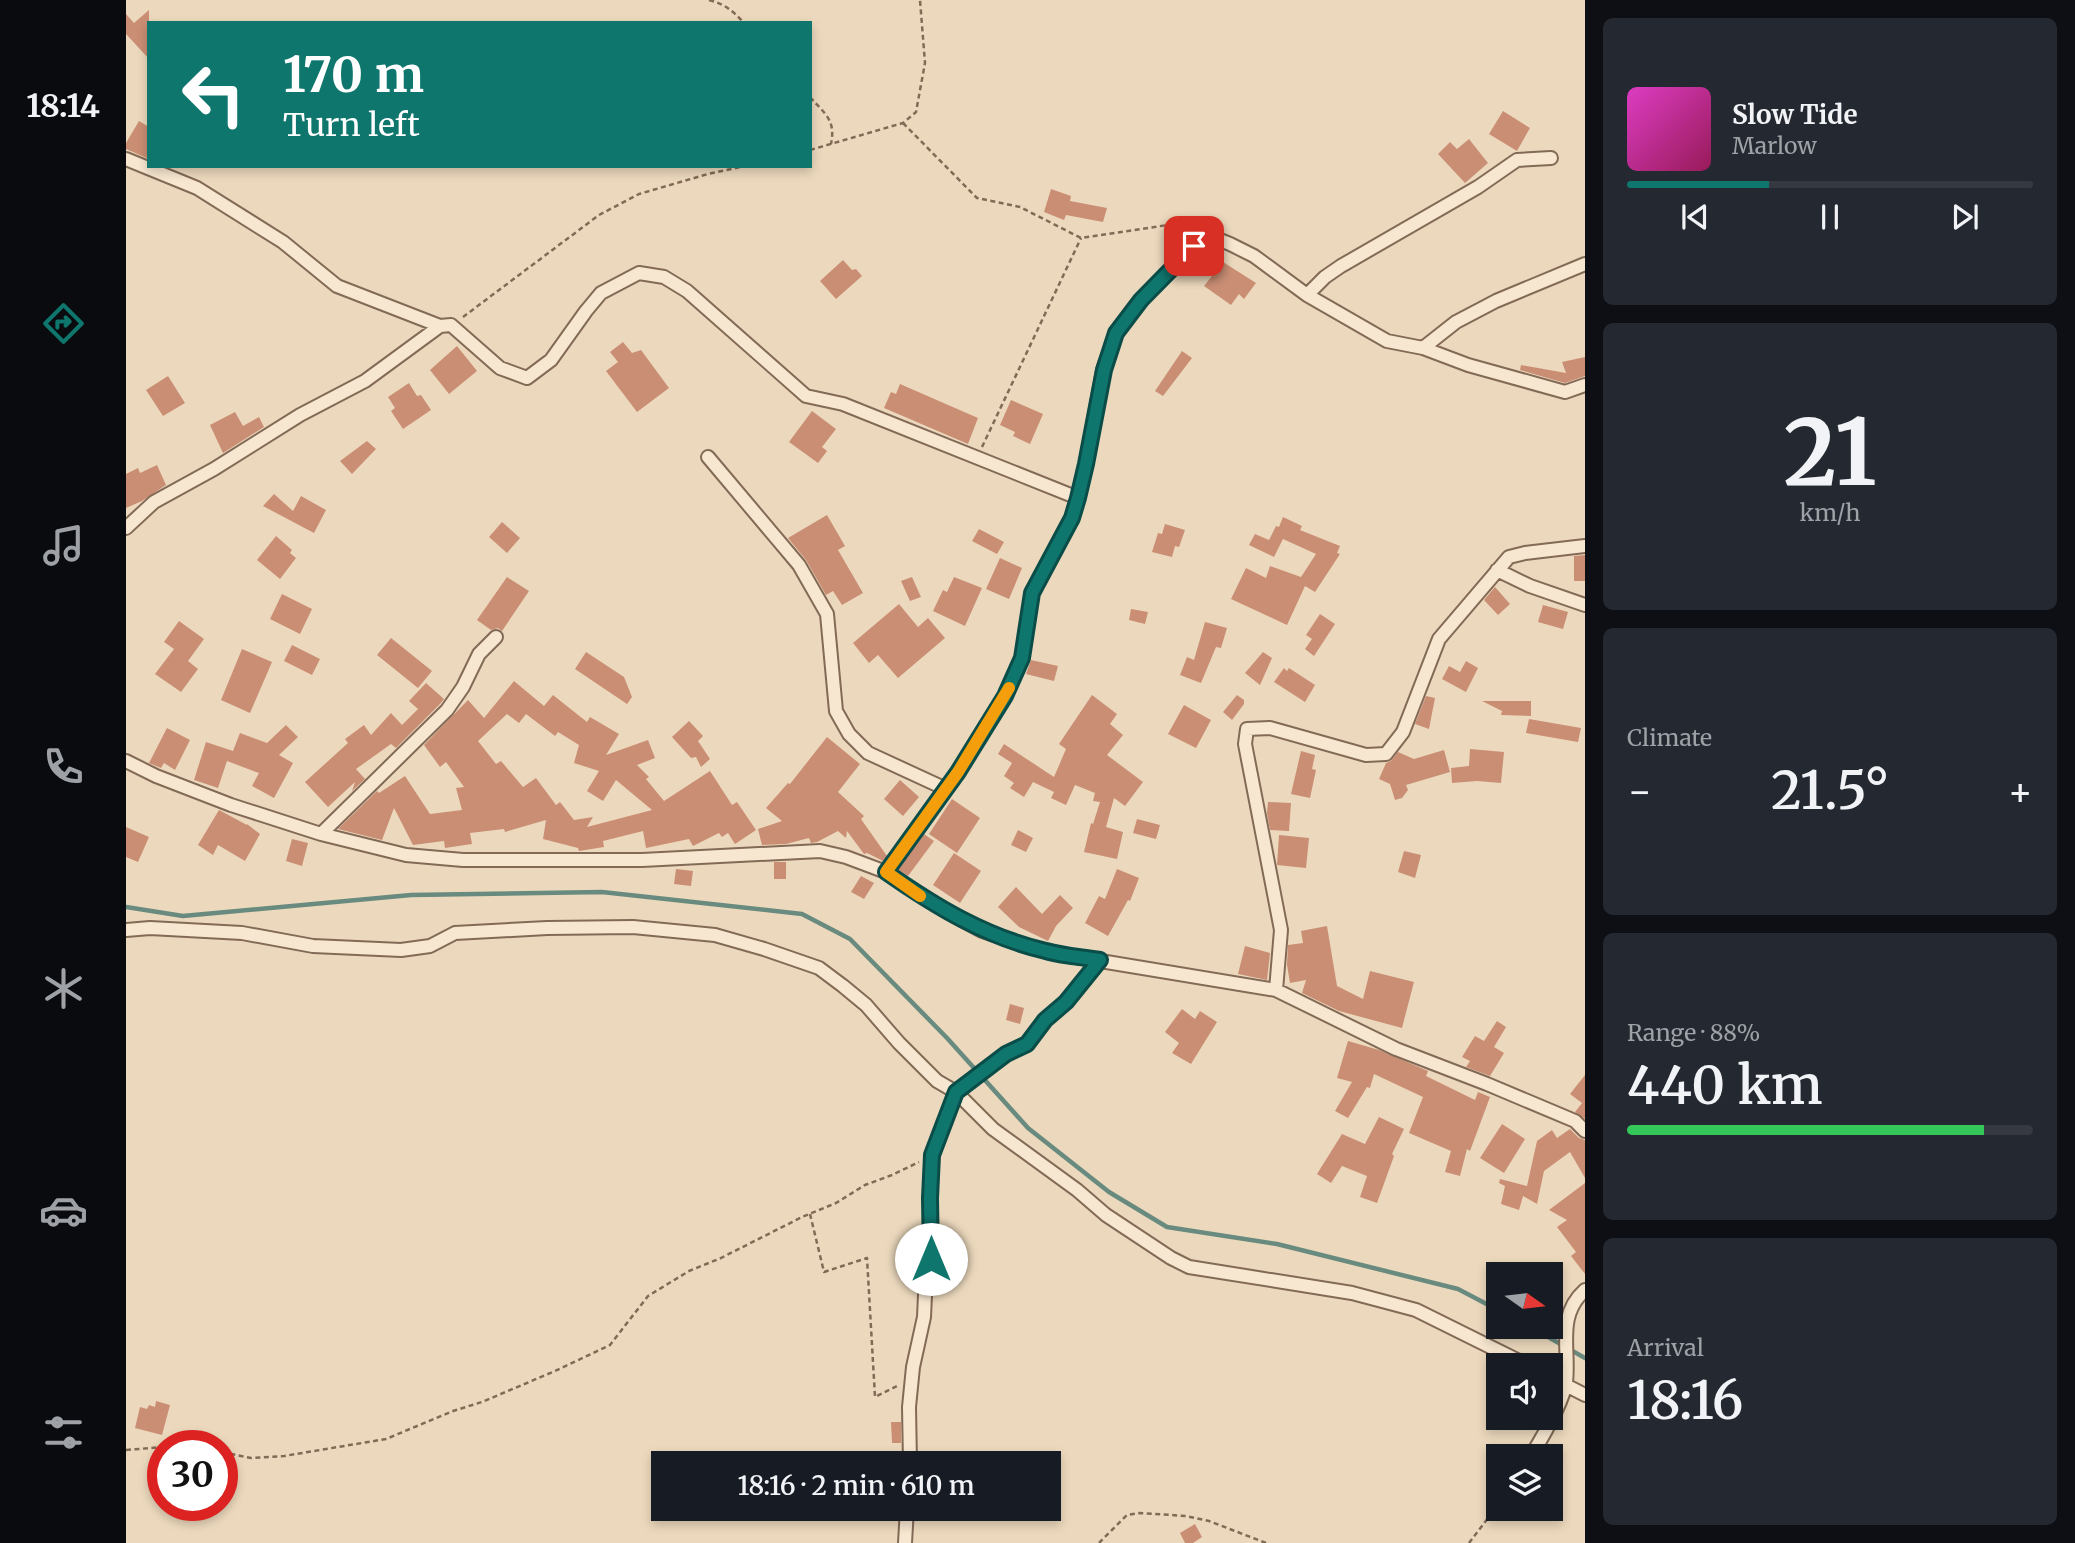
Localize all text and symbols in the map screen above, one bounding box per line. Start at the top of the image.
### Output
text: 170 m [283,44,424,105]
icon: left [168,49,259,140]
text: 18:14 [26,86,100,126]
text: Slow Tide [1732,98,1858,131]
text: Turn left [283,105,420,145]
text: Marlow [1732,131,1817,160]
icon: previous [1676,198,1714,236]
icon: pause [1811,198,1849,236]
icon: next [1946,198,1984,236]
pin [1164,216,1224,276]
icon: arrive [1175,227,1213,265]
icon: directions [39,299,88,348]
text: 21 [1783,395,1877,510]
text: km/h [1800,498,1860,527]
icon: music [39,521,88,570]
text: Climate [1627,723,1712,752]
icon: phone [39,742,88,791]
text: 21.5° [1771,758,1889,823]
text: − [1627,768,1652,815]
text: + [2008,768,2033,815]
icon: climate [39,964,88,1013]
text: Range · 88% [1627,1018,1760,1047]
text: 440 km [1627,1053,1823,1118]
icon: car [39,1186,88,1235]
position arrow [894,1222,968,1296]
north arrow [1486,1262,1563,1339]
map controls [1486,1262,1563,1521]
text: Arrival [1627,1333,1704,1362]
button: sound [1486,1353,1563,1430]
text: 18:16 [1627,1368,1744,1433]
icon: filters [39,1408,88,1457]
speed limit sign: 30 [147,1430,238,1521]
button: layers [1486,1444,1563,1521]
text: 18:16 · 2 min · 610 m [737,1469,975,1502]

